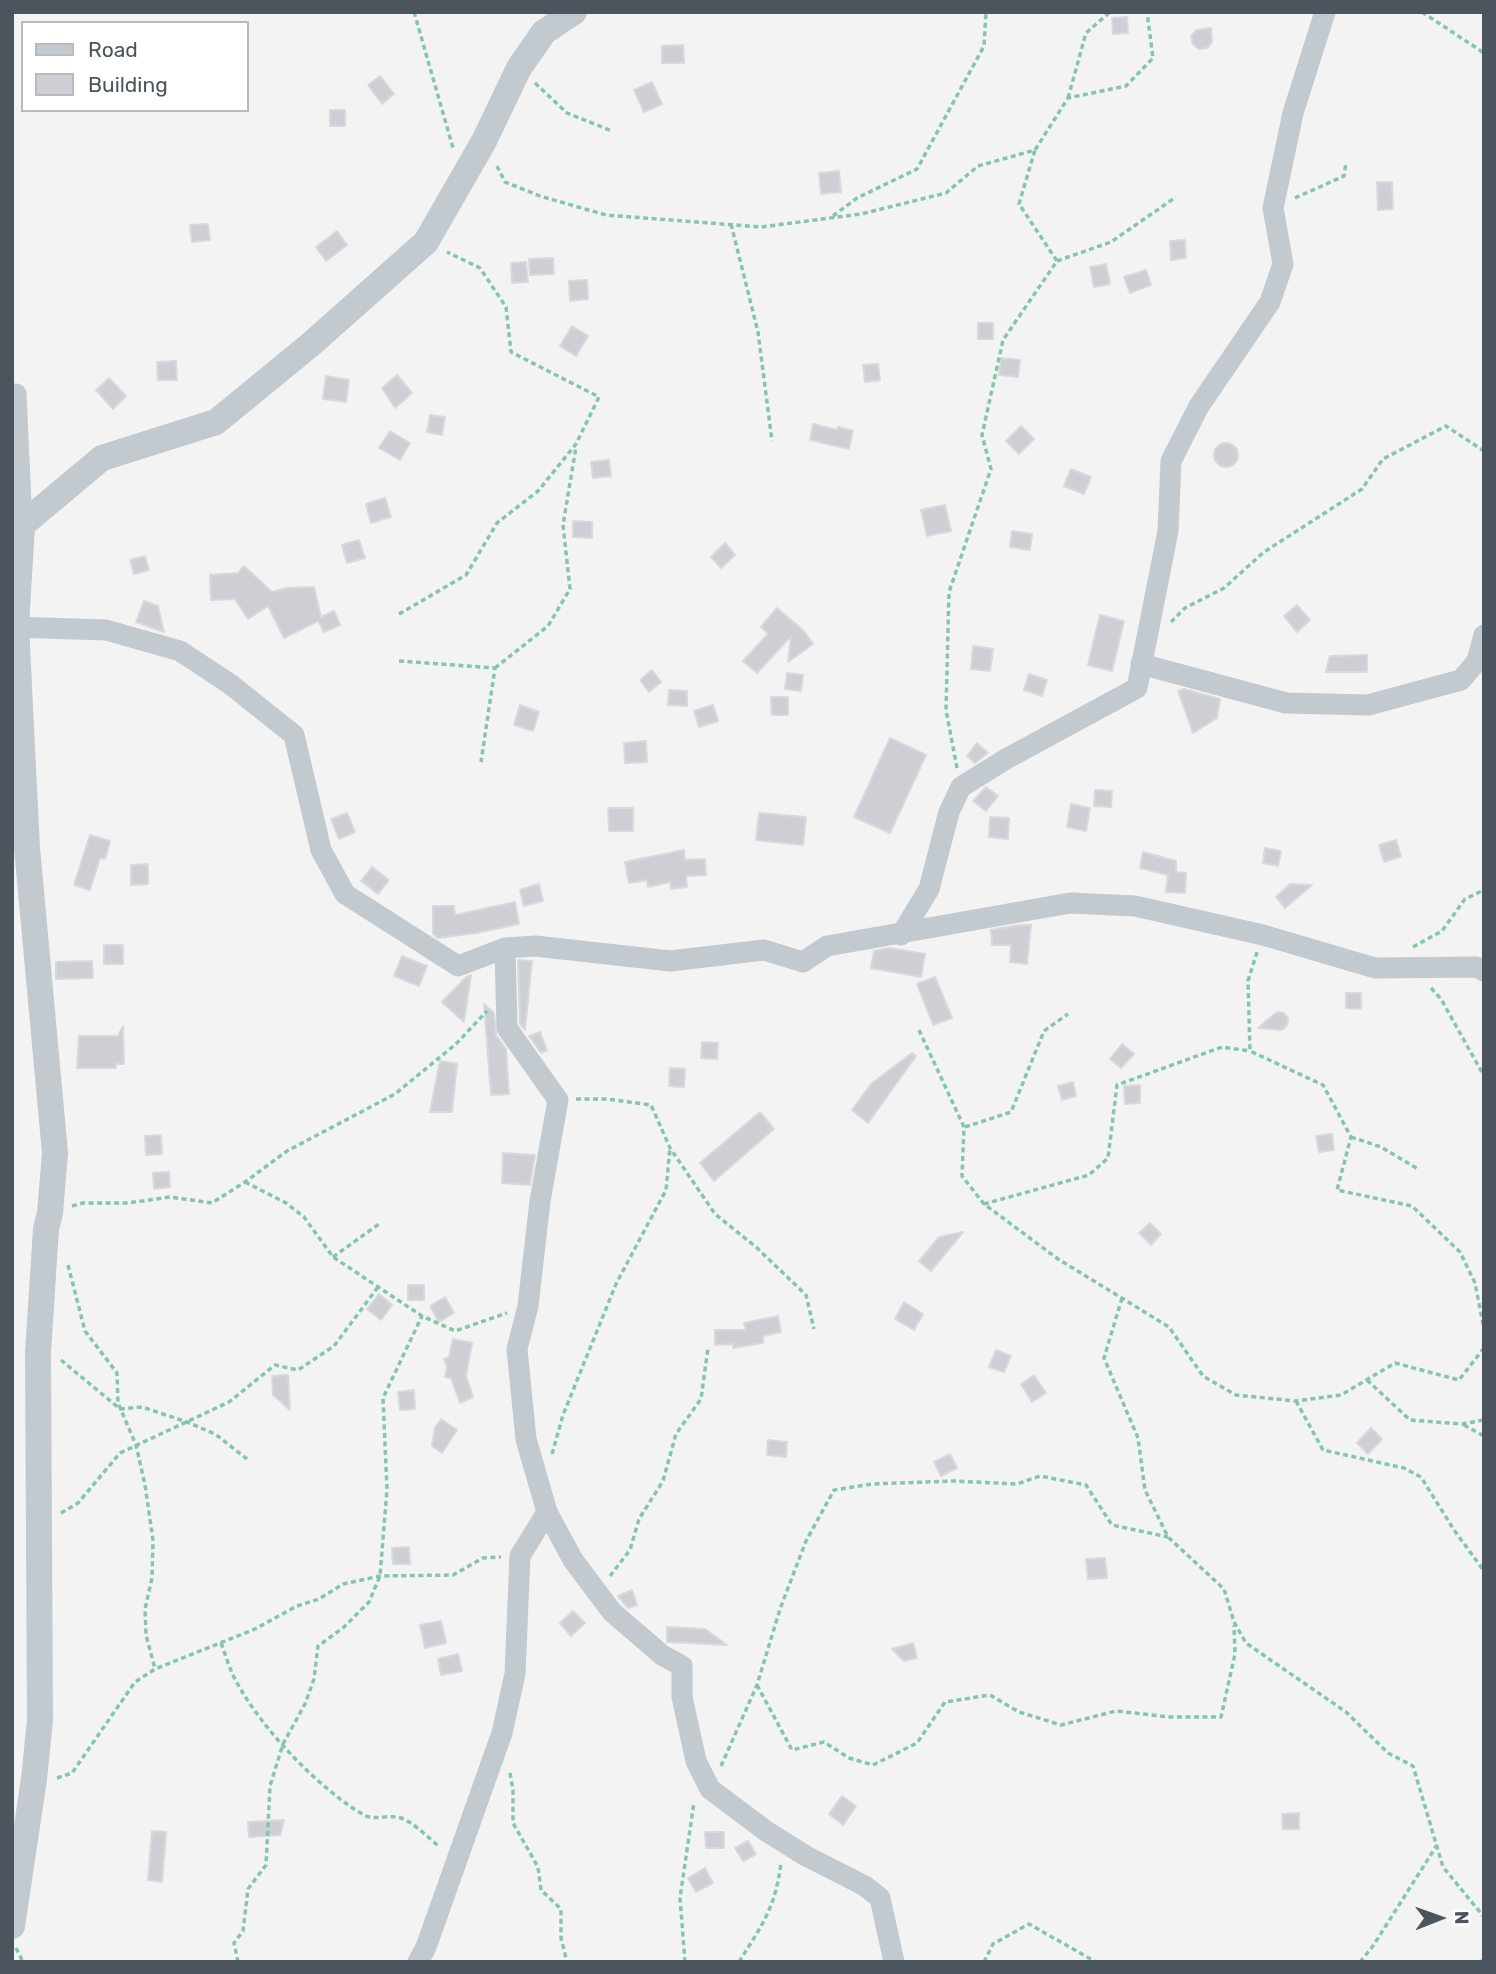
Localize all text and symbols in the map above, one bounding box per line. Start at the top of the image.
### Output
legend [21,21,248,112]
text: Road [88,37,138,62]
text: Building [88,72,168,97]
north arrow [1405,1883,1475,1953]
text: N [1450,1911,1473,1925]

